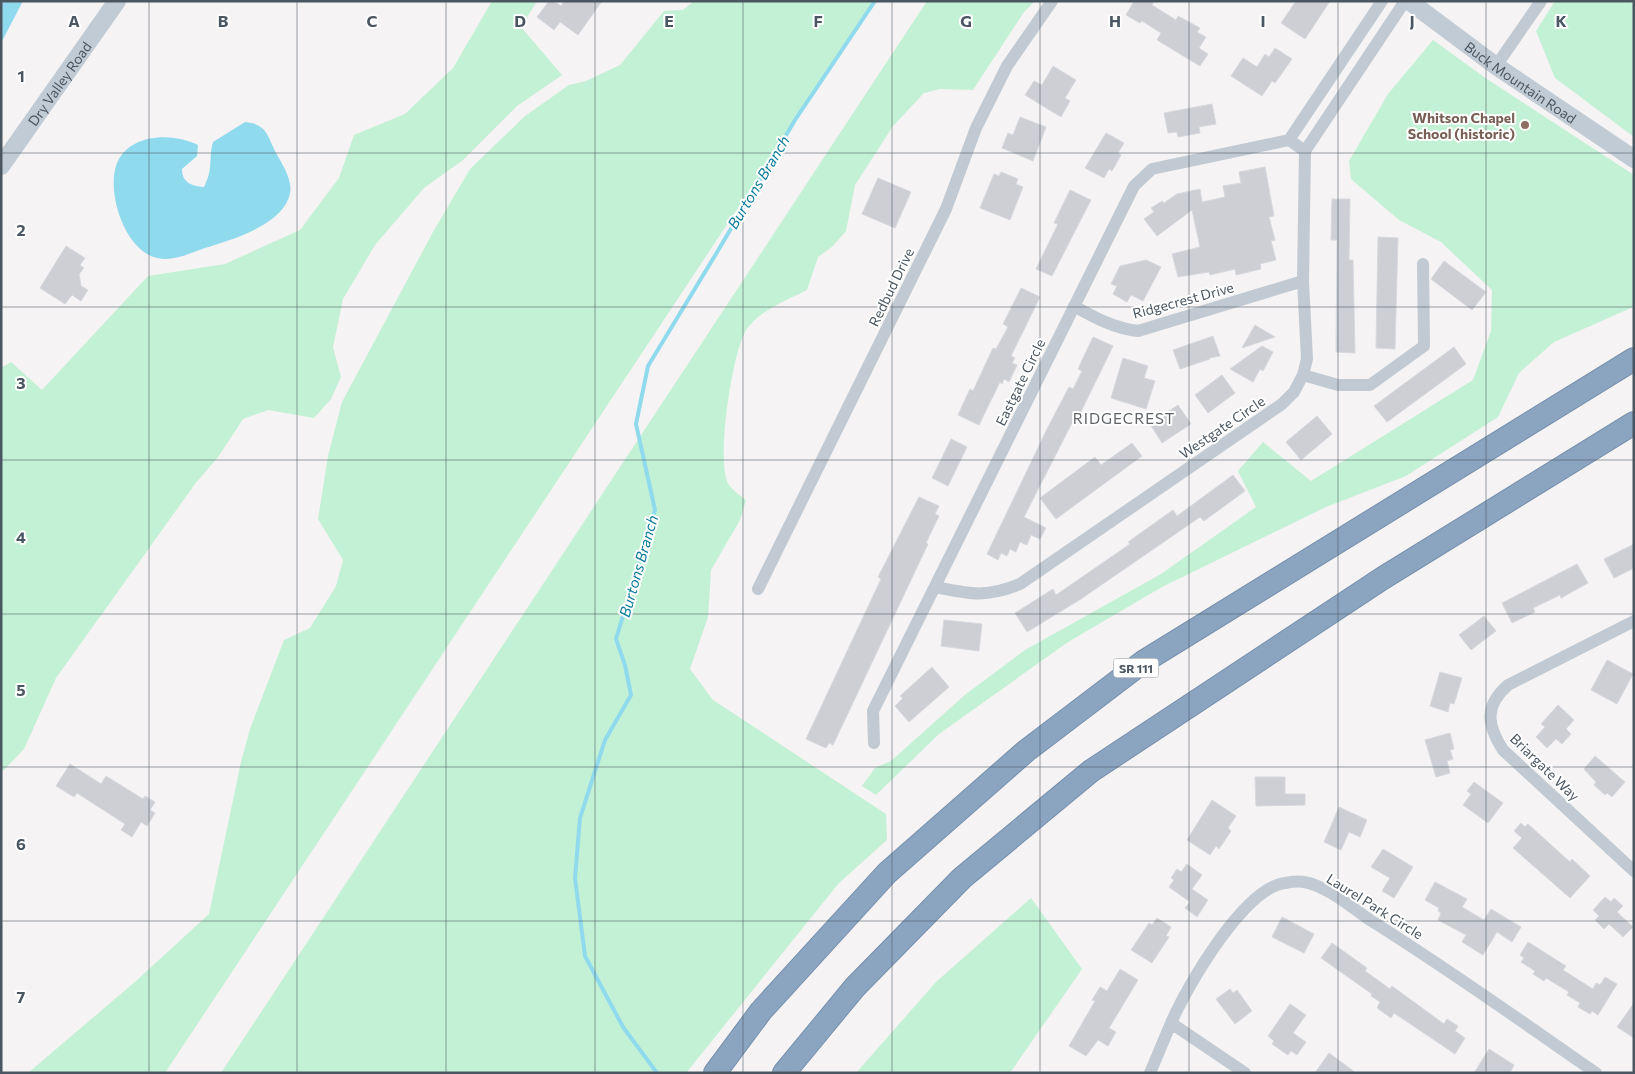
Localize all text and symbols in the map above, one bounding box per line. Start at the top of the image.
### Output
text: A [68,11,80,30]
text: B [218,11,229,30]
text: C [367,11,378,30]
text: D [514,11,526,30]
text: E [664,11,674,30]
text: F [813,11,823,30]
text: G [960,11,972,30]
text: H [1109,11,1121,30]
text: I [1260,11,1266,30]
text: J [1409,11,1415,30]
text: K [1555,11,1567,30]
street label: Buck Mountain Road [1462,37,1580,126]
street label: Dry Valley Road [24,38,95,129]
text: 1 [17,66,25,85]
place label: Whitson Chapel School (historic) [1408,109,1515,142]
marker: Whitson Chapel School (historic) [1519,119,1531,131]
water label: Burtons Branch [723,132,793,232]
text: 2 [16,220,26,239]
street label: Redbud Drive [865,245,917,329]
street label: Ridgecrest Drive [1131,278,1235,322]
street label: Eastgate Circle [992,336,1048,428]
text: 3 [16,373,26,392]
street label: Westgate Circle [1176,392,1268,462]
district label: RIDGECREST [1073,409,1175,427]
water label: Burtons Branch [615,513,661,619]
text: 4 [16,527,26,546]
road number: SR 111 [1114,658,1158,678]
text: 5 [16,680,26,699]
street label: Briargate Way [1507,730,1583,804]
text: 6 [16,834,26,853]
street label: Laurel Park Circle [1324,870,1426,942]
text: 7 [17,987,26,1006]

